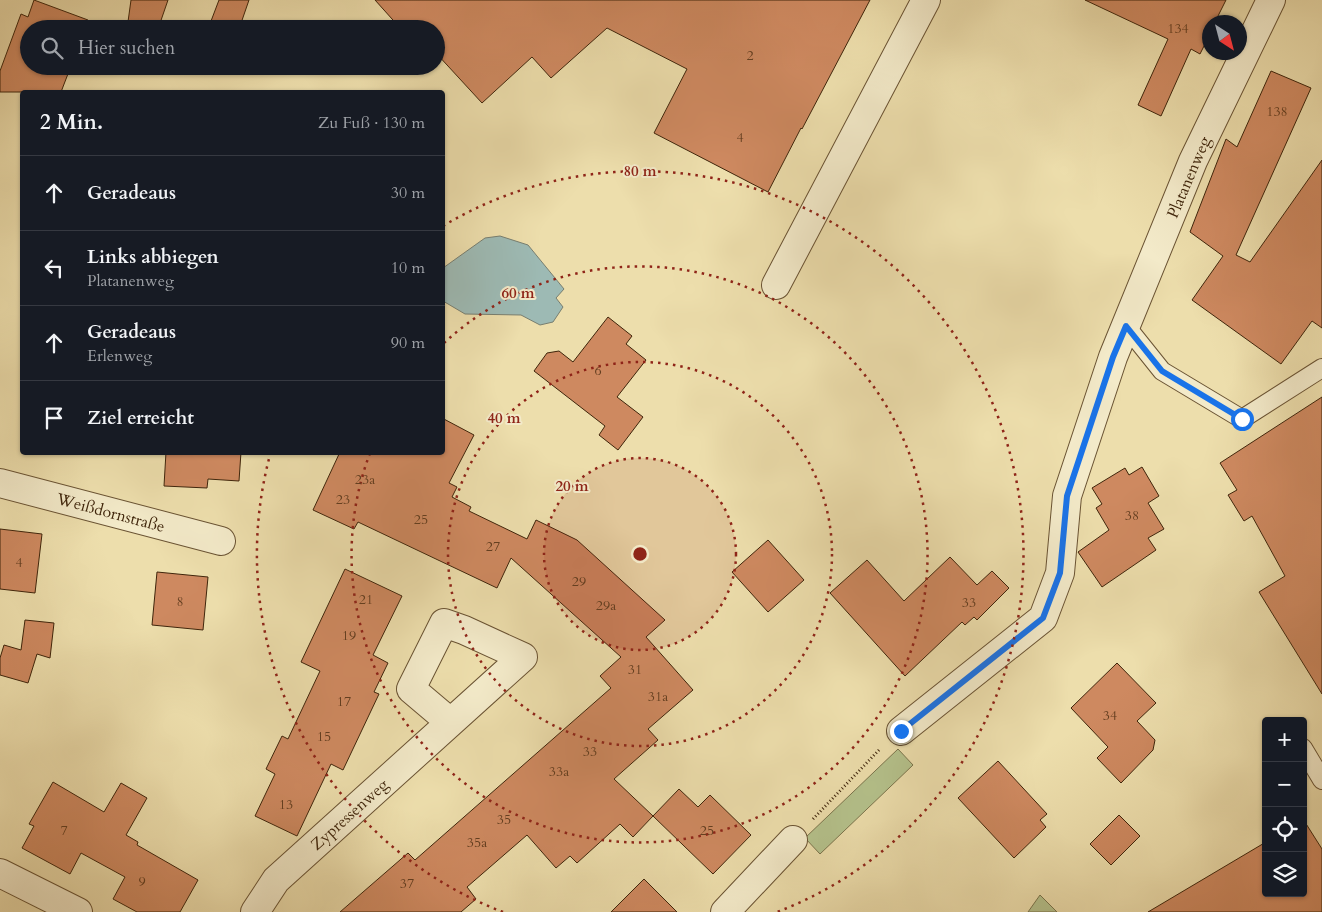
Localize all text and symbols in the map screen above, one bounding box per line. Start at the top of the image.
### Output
north arrow [1202,15,1247,60]
house number: 134 [1167,19,1189,38]
search box [20,20,445,75]
icon: search [38,34,66,62]
text: Hier suchen [78,35,175,61]
house number: 2 [746,46,754,65]
house number: 138 [1266,102,1288,121]
text: 2 Min. [40,108,103,137]
text: Zu Fuß · 130 m [318,112,425,134]
house number: 4 [736,128,744,147]
street label: Platanenweg [1162,133,1216,222]
text: 80 m [623,161,657,181]
icon: ahead [40,179,68,207]
text: Geradeaus [87,180,176,206]
text: 30 m [391,182,425,204]
text: Links abbiegen [87,244,219,270]
icon: left [40,254,68,282]
text: 10 m [391,257,425,279]
text: Platanenweg [87,270,174,292]
text: 60 m [501,283,535,303]
text: Geradeaus [87,319,176,345]
icon: ahead [40,329,68,357]
text: 90 m [391,332,425,354]
text: Erlenweg [87,345,152,367]
house number: 6 [594,361,602,380]
icon: arrive [40,404,68,432]
text: Ziel erreicht [87,405,194,431]
text: 40 m [487,408,521,428]
route start [1231,408,1254,431]
house number: 23a [355,470,375,489]
text: 20 m [555,476,589,496]
street label: Weißdornstraße [53,488,167,538]
house number: 23 [336,490,350,509]
house number: 38 [1125,506,1139,525]
house number: 25 [414,510,428,529]
house number: 27 [486,537,500,556]
centre of rings [631,545,649,563]
house number: 4 [15,553,23,572]
house number: 29 [572,572,586,591]
house number: 21 [359,590,373,609]
house number: 8 [176,592,184,611]
house number: 33 [962,593,976,612]
house number: 29a [596,596,616,615]
house number: 19 [342,626,356,645]
house number: 31 [628,660,642,679]
house number: 31a [648,687,668,706]
house number: 17 [337,692,351,711]
house number: 34 [1103,706,1117,725]
map controls [1262,717,1307,897]
button: + [1262,717,1307,762]
route end [890,720,913,743]
house number: 15 [317,727,331,746]
house number: 33 [583,742,597,761]
house number: 33a [549,762,569,781]
button: − [1262,762,1307,807]
street label: Zypressenweg [306,774,393,856]
house number: 13 [279,795,293,814]
button: locate [1262,807,1307,852]
house number: 35 [497,810,511,829]
house number: 7 [60,821,68,840]
house number: 25 [700,821,714,840]
house number: 35a [467,833,487,852]
button: layers [1262,852,1307,897]
house number: 9 [138,872,146,891]
house number: 37 [400,874,414,893]

